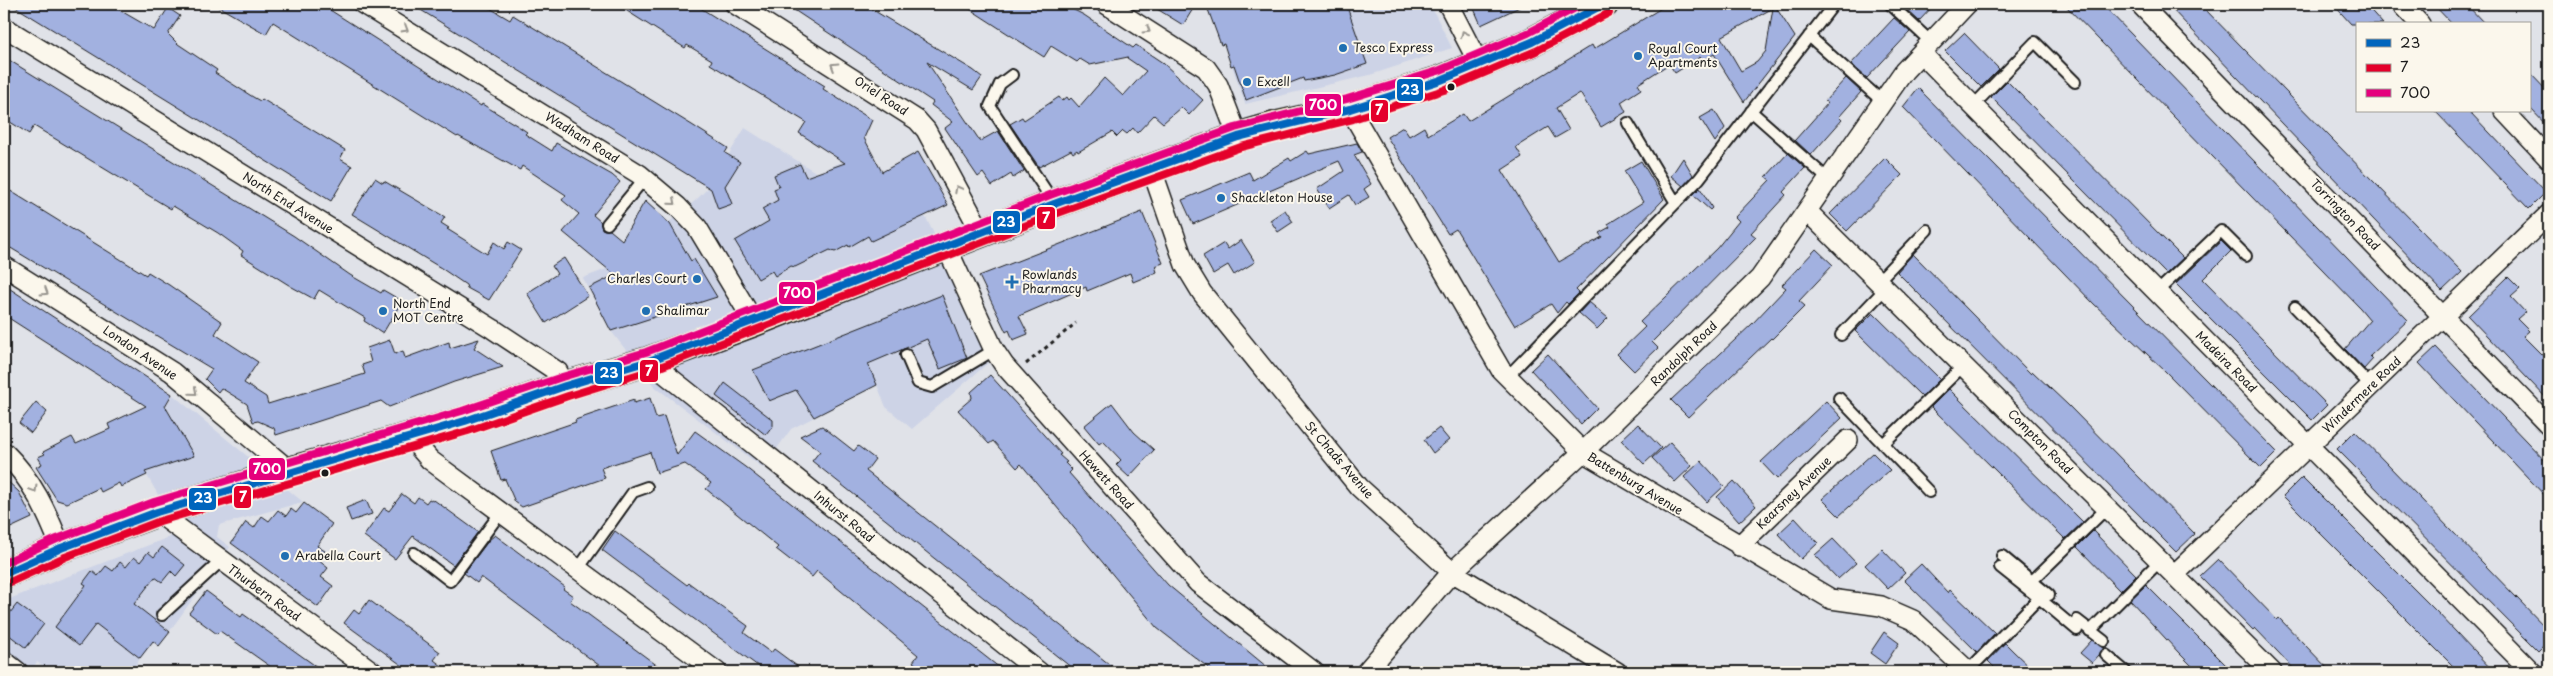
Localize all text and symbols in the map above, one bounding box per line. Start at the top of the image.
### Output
legend [2356,22,2530,112]
one-way arrow [399,23,408,33]
one-way arrow [1142,24,1151,33]
one-way arrow [1460,30,1470,39]
text: 23 [2400,30,2420,53]
place label: Tesco Express [1353,38,1433,56]
place label: Royal Court Apartments [1648,39,1718,71]
marker: Tesco Express [1337,42,1349,54]
marker: Royal Court Apartments [1632,50,1644,62]
text: 7 [2400,54,2409,77]
one-way arrow [830,63,839,73]
street label: Oriel Road [851,71,912,119]
place label: Excell [1257,72,1290,90]
marker: Excell [1241,76,1253,88]
line badge: 23 [1396,78,1424,102]
text: 23 [1401,79,1419,100]
text: 700 [2400,80,2430,103]
unlabelled marker [1446,82,1456,92]
line badge: 700 [1304,93,1342,117]
text: 700 [1309,94,1337,115]
line badge: 7 [1370,99,1389,123]
text: 7 [1375,99,1384,120]
street label: Wadham Road [542,107,623,167]
street label: North End Avenue [240,167,338,238]
street label: Torrington Road [2307,174,2385,254]
one-way arrow [954,186,964,195]
place label: Shackleton House [1231,188,1333,206]
marker: Shackleton House [1215,192,1227,204]
one-way arrow [667,197,676,205]
line badge: 7 [1036,206,1056,230]
text: 7 [1042,207,1051,228]
line badge: 23 [992,210,1021,234]
text: 23 [997,211,1015,232]
place label: Rowlands Pharmacy [1022,265,1082,297]
place label: Charles Court [607,269,687,287]
marker: Charles Court [691,273,703,285]
marker: Rowlands Pharmacy [1006,276,1018,288]
line badge: 700 [778,281,816,305]
text: 700 [783,282,811,303]
one-way arrow [40,286,49,295]
place label: North End MOT Centre [393,294,463,326]
place label: Shalimar [656,301,710,319]
marker: North End MOT Centre [377,305,389,317]
marker: Shalimar [640,305,652,317]
street label: Randolph Road [1646,317,1721,390]
street label: London Avenue [100,321,182,384]
street label: Madeira Road [2192,326,2262,396]
street label: Windermere Road [2318,352,2405,437]
line badge: 7 [639,359,659,383]
text: 7 [645,360,654,381]
line badge: 23 [594,361,623,385]
text: 23 [600,362,618,383]
one-way arrow [189,386,198,395]
street label: Compton Road [2004,405,2077,478]
street label: St Chads Avenue [1301,417,1379,502]
street label: Hewett Road [1075,446,1138,513]
street label: Battenburg Avenue [1584,447,1687,519]
street label: Kearsney Avenue [1752,451,1835,533]
line badge: 700 [248,457,286,481]
text: 700 [253,458,281,479]
unlabelled marker [320,468,330,478]
one-way arrow [28,484,38,493]
line badge: 7 [233,485,252,509]
text: 7 [239,486,248,507]
street label: Inhurst Road [810,486,879,546]
line badge: 23 [188,487,217,511]
text: 23 [194,487,212,508]
place label: Arabella Court [295,546,381,564]
marker: Arabella Court [279,550,291,562]
street label: Thurbern Road [224,559,305,625]

